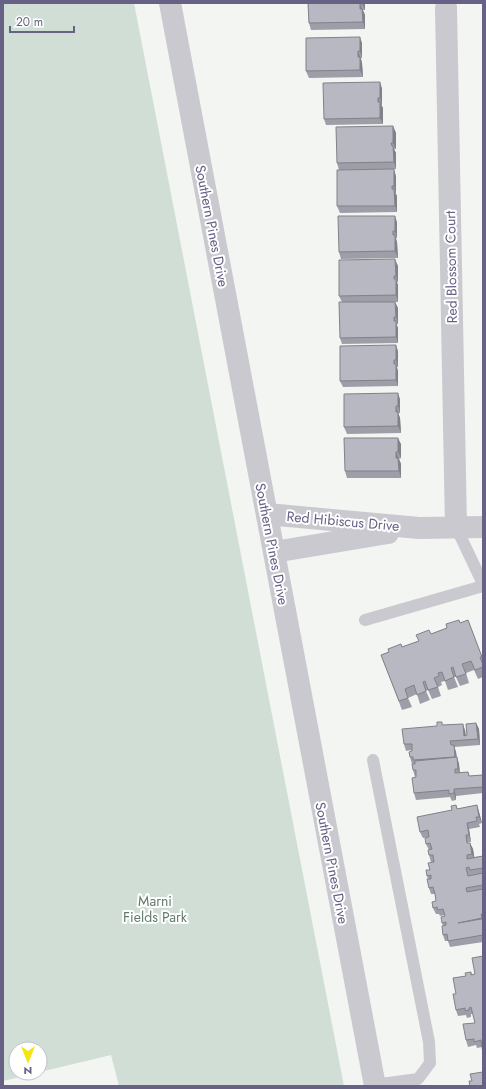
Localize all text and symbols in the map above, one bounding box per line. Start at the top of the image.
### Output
scale bar [10,8,74,34]
text: 20 m [16,13,43,31]
street label: Southern Pines Drive [190,163,234,289]
street label: Red Blossom Court [440,210,462,324]
street label: Southern Pines Drive [250,481,294,607]
street label: Red Hibiscus Drive [286,506,400,536]
street label: Southern Pines Drive [310,800,354,926]
park label: Marni Fields Park [123,891,188,927]
north arrow [8,1041,48,1081]
text: N [24,1063,32,1079]

